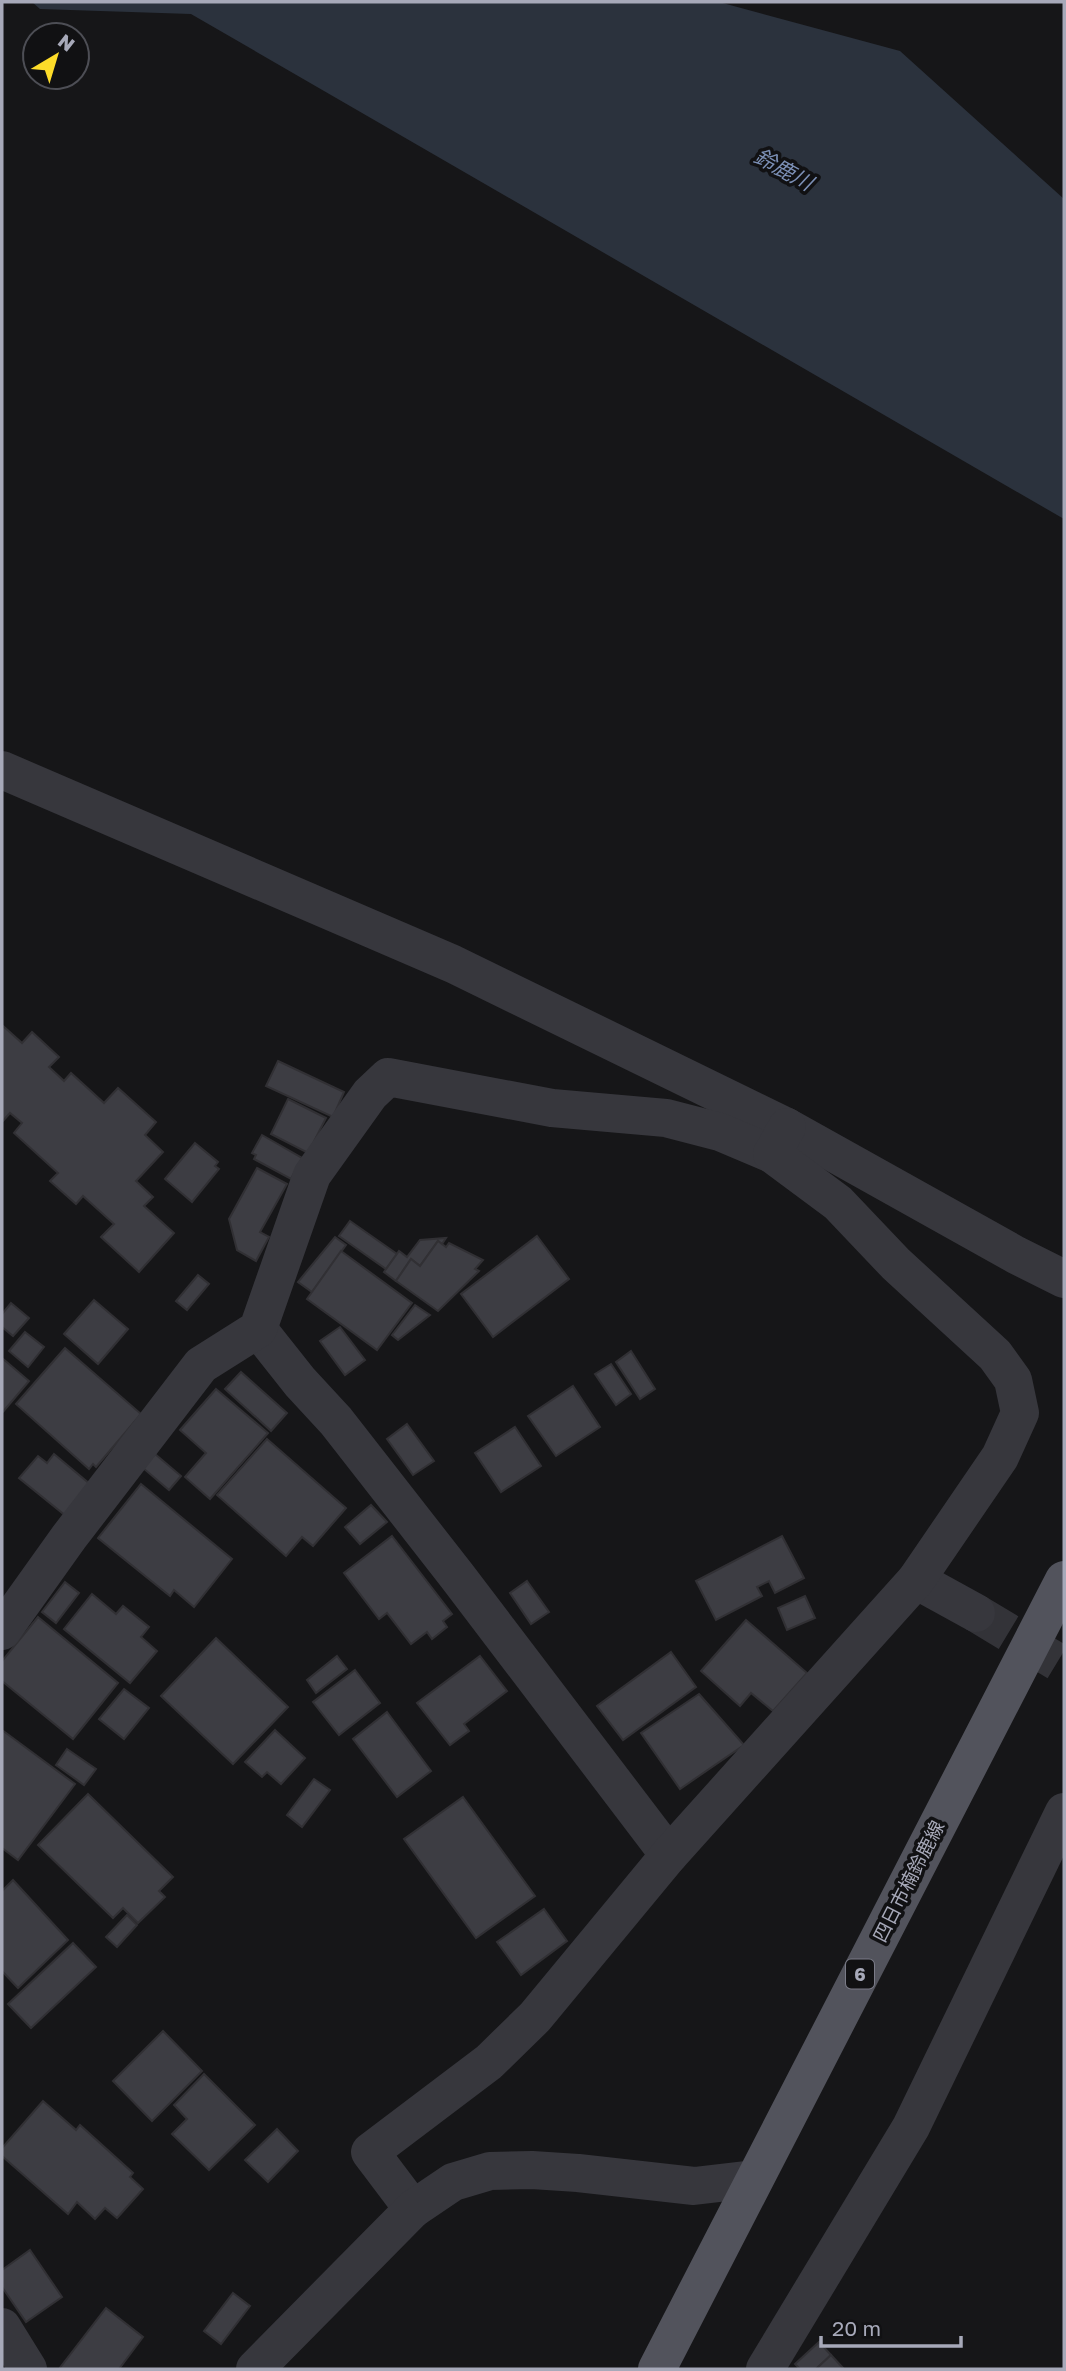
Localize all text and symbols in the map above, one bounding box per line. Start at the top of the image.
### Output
north arrow [21,21,91,91]
text: N [54,29,80,56]
water label: 鈴鹿川 [750,142,820,197]
street label: 四日市楠鈴鹿線 [868,1817,948,1945]
road number: 6 [846,1960,874,1988]
scale bar [821,2304,961,2348]
text: 20 m [832,2315,881,2341]

